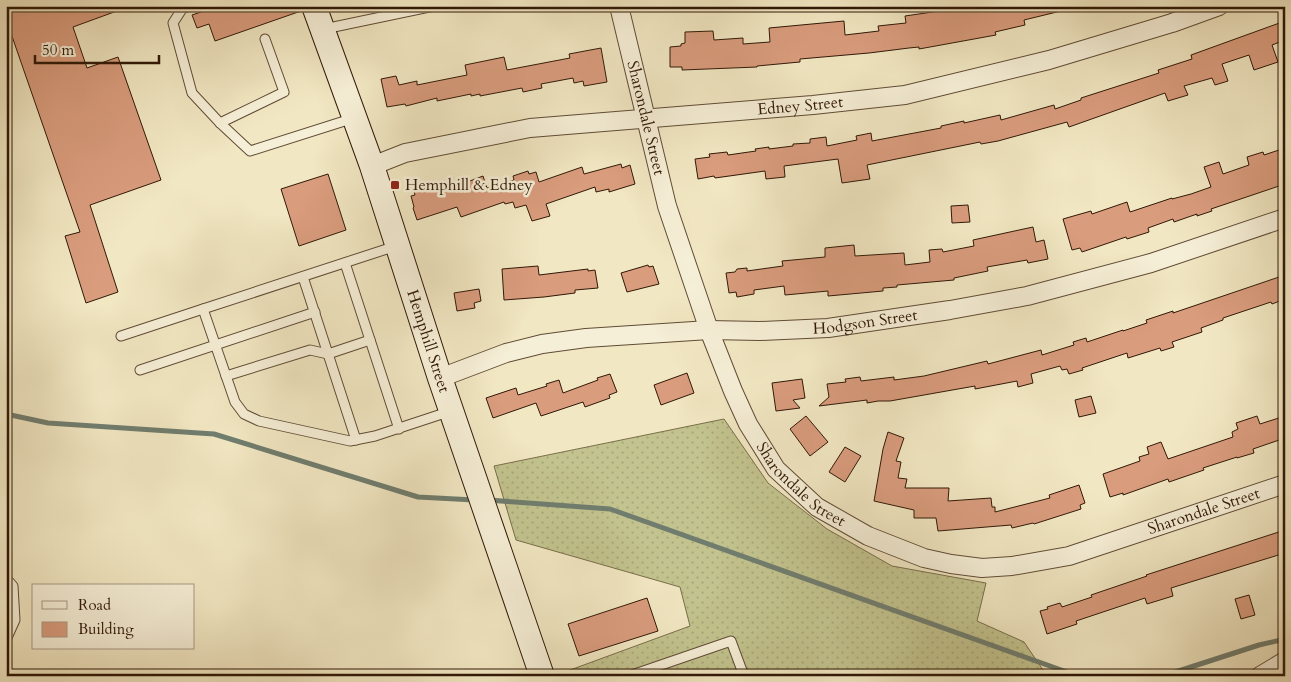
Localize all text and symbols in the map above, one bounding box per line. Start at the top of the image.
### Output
scale bar [35,32,159,64]
text: 50 m [42,40,74,60]
street label: Sharondale Street [622,58,670,177]
street label: Edney Street [756,91,844,120]
place label: Hemphill & Edney [405,174,533,196]
marker: Hemphill & Edney [389,179,401,191]
street label: Hemphill Street [401,287,455,395]
street label: Hodgson Street [812,304,919,340]
street label: Sharondale Street [751,438,850,532]
street label: Sharondale Street [1145,482,1263,540]
legend [32,584,195,650]
text: Road [78,595,111,615]
text: Building [78,619,134,639]

